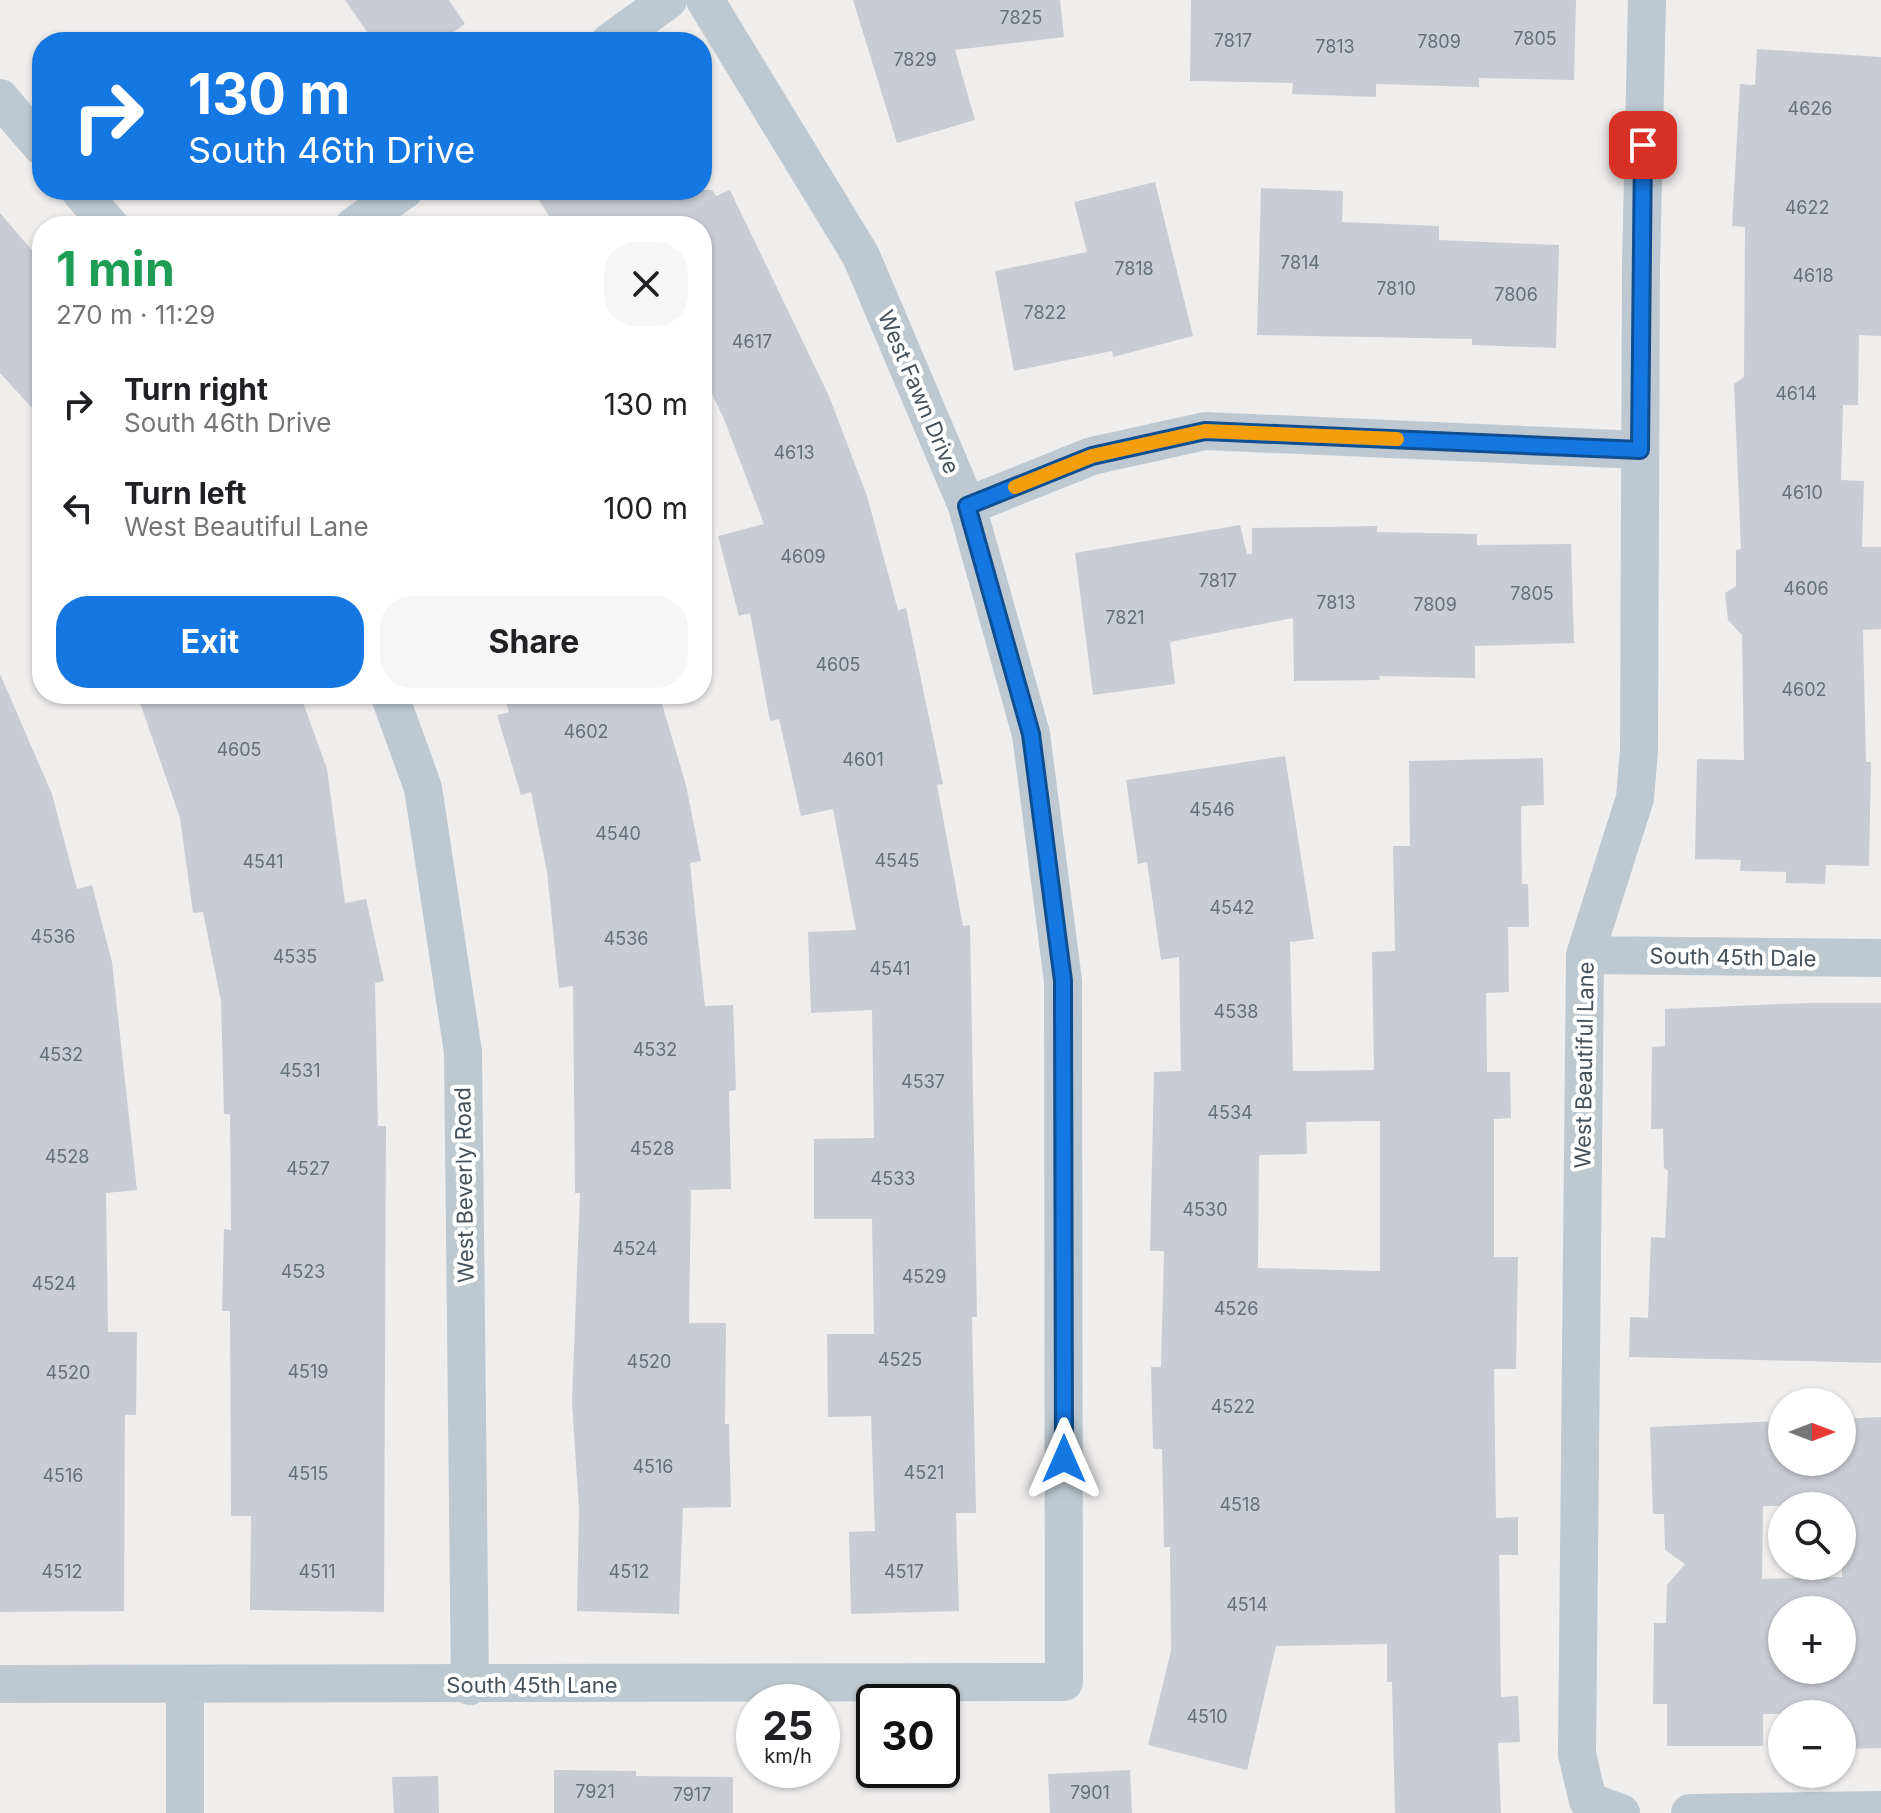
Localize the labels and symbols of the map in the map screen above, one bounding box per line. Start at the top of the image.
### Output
house number: 7825 [1000,7,1043,28]
house number: 7805 [1513,28,1557,49]
house number: 7817 [1214,30,1252,51]
house number: 7809 [1417,31,1461,52]
house number: 7813 [1315,36,1355,57]
house number: 7829 [893,49,937,70]
house number: 4626 [1788,98,1832,119]
pin [1609,111,1677,179]
house number: 4622 [1785,197,1829,218]
house number: 7814 [1280,252,1320,273]
house number: 7818 [1114,258,1154,279]
house number: 4618 [1792,265,1834,286]
house number: 7810 [1376,278,1416,299]
house number: 7806 [1494,284,1538,305]
house number: 7822 [1023,302,1067,323]
street label: West Fawn Drive [873,306,965,478]
house number: 4617 [732,331,772,352]
house number: 4614 [1775,383,1817,404]
house number: 4613 [773,442,815,463]
house number: 4610 [1781,482,1823,503]
house number: 4609 [780,546,826,567]
house number: 7817 [1199,570,1237,591]
house number: 4606 [1783,578,1829,599]
house number: 7805 [1510,583,1554,604]
house number: 7813 [1316,592,1356,613]
house number: 7809 [1413,594,1457,615]
house number: 7821 [1105,607,1145,628]
house number: 4605 [815,654,861,675]
house number: 4602 [1781,679,1827,700]
house number: 4602 [563,721,609,742]
house number: 4605 [216,739,262,760]
house number: 4601 [842,749,884,770]
house number: 4546 [1189,799,1235,820]
house number: 4540 [595,823,641,844]
house number: 4545 [874,850,920,871]
house number: 4541 [242,851,284,872]
house number: 4542 [1209,897,1255,918]
house number: 4536 [31,926,75,947]
house number: 4536 [604,928,648,949]
street label: South 45th Dale [1649,943,1817,971]
house number: 4535 [273,946,317,967]
house number: 4541 [869,958,911,979]
street label: West Beautiful Lane [1569,961,1599,1169]
house number: 4538 [1214,1001,1258,1022]
house number: 4532 [633,1039,677,1060]
house number: 4532 [39,1044,83,1065]
house number: 4531 [279,1060,321,1081]
house number: 4537 [901,1071,945,1092]
street label: West Beverly Road [449,1087,479,1283]
house number: 4534 [1207,1102,1253,1123]
house number: 4528 [630,1138,674,1159]
house number: 4528 [45,1146,89,1167]
house number: 4527 [286,1158,330,1179]
house number: 4533 [871,1168,915,1189]
house number: 4530 [1182,1199,1228,1220]
house number: 4524 [613,1238,657,1259]
house number: 4523 [281,1261,325,1282]
house number: 4529 [902,1266,946,1287]
house number: 4524 [32,1273,76,1294]
house number: 4526 [1214,1298,1258,1319]
house number: 4525 [878,1349,922,1370]
house number: 4520 [627,1351,671,1372]
house number: 4519 [287,1361,329,1382]
house number: 4520 [46,1362,90,1383]
north arrow [1768,1388,1856,1476]
house number: 4522 [1211,1396,1255,1417]
position arrow [1022,1417,1106,1501]
house number: 4516 [632,1456,674,1477]
house number: 4521 [904,1462,944,1483]
house number: 4515 [288,1463,328,1484]
house number: 4516 [42,1465,84,1486]
house number: 4518 [1219,1494,1261,1515]
house number: 4512 [42,1561,82,1582]
house number: 4511 [298,1561,336,1582]
house number: 4512 [609,1561,649,1582]
house number: 4517 [884,1561,924,1582]
house number: 4514 [1226,1594,1268,1615]
street label: South 45th Lane [446,1672,618,1698]
speed limit sign: 30 [856,1684,960,1788]
house number: 4510 [1186,1706,1228,1727]
house number: 7921 [575,1781,615,1802]
house number: 7901 [1070,1782,1110,1803]
house number: 7917 [673,1784,711,1805]

